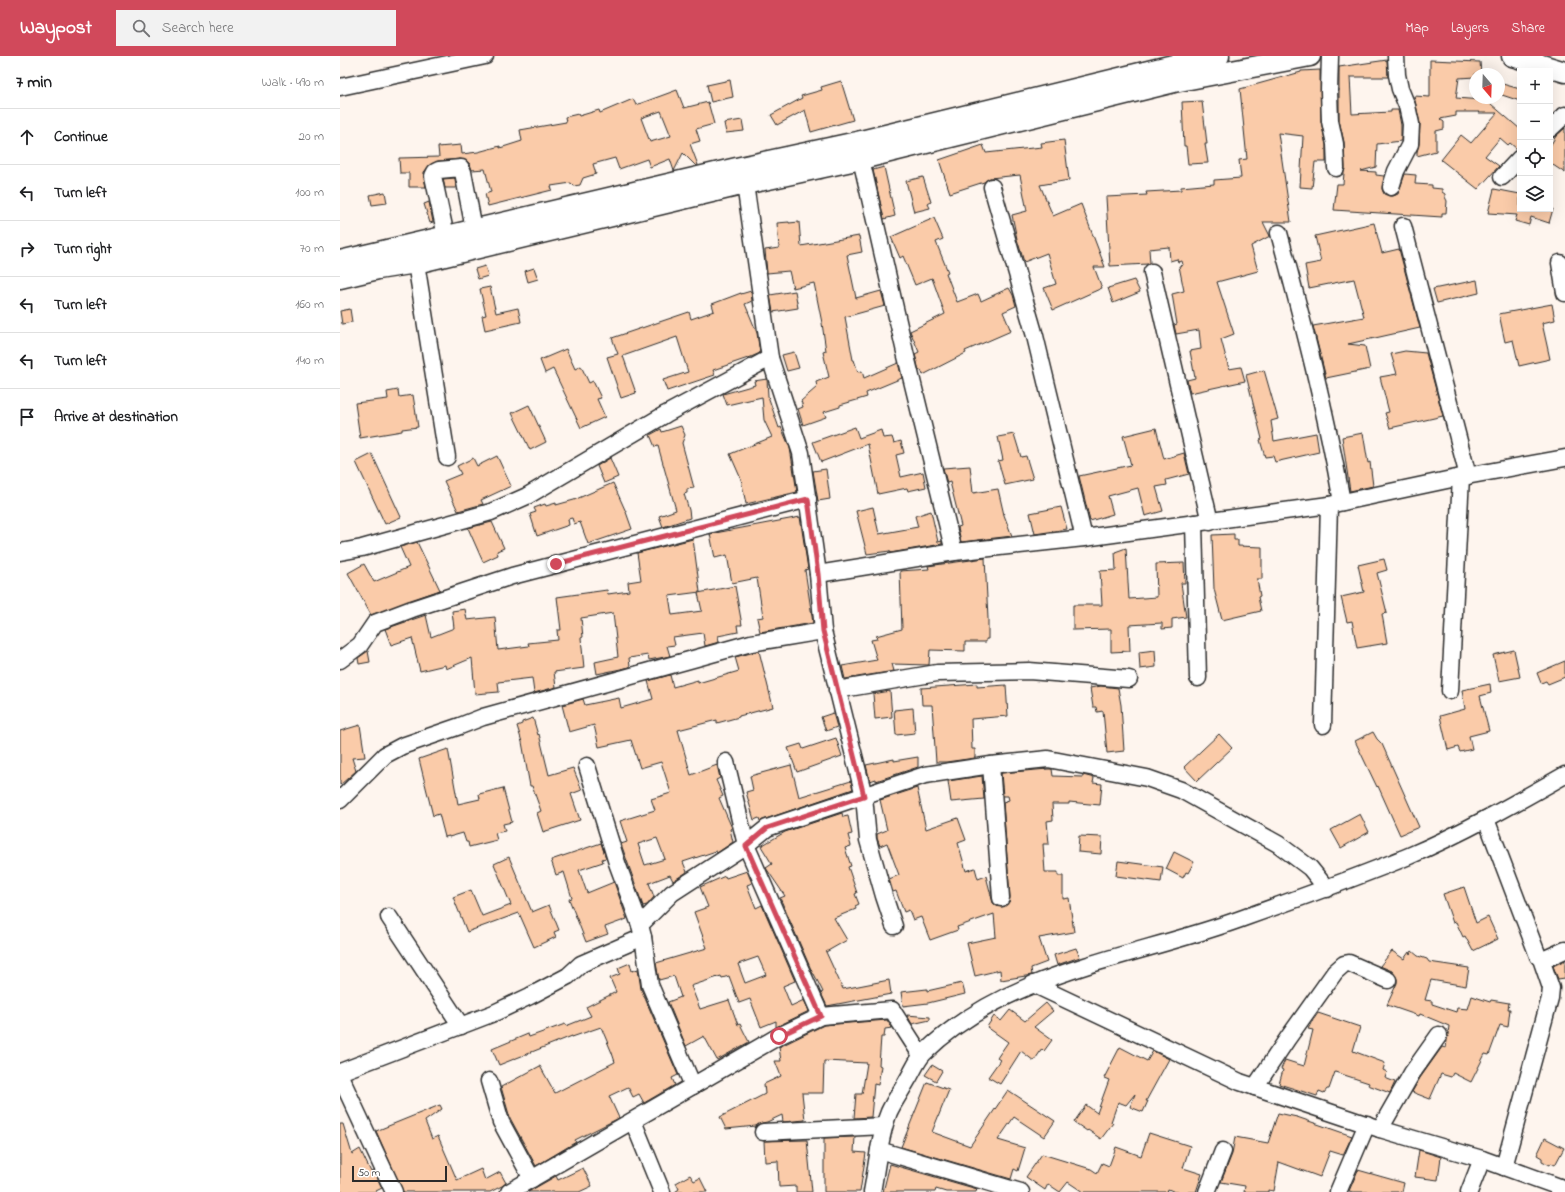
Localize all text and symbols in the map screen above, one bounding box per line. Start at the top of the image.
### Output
search box [116,10,396,46]
text: Waypost [20,15,92,42]
icon: search [130,17,152,39]
text: Search here [162,17,234,39]
text: Map [1405,18,1429,39]
text: Layers [1451,18,1489,39]
text: Share [1511,18,1545,39]
north arrow [1469,68,1505,104]
map controls [1517,68,1553,212]
button: + [1517,68,1553,104]
text: 7 min [16,70,52,95]
text: Walk · 490 m [262,73,324,92]
button: − [1517,104,1553,140]
icon: ahead [16,126,38,148]
text: Continue [54,126,108,148]
text: 20 m [299,127,324,146]
button: locate [1517,140,1553,176]
button: layers [1517,176,1553,212]
icon: left [16,182,38,204]
text: Turn left [54,182,107,204]
text: 100 m [295,183,324,202]
icon: right [16,238,38,260]
text: Turn right [54,238,112,260]
text: 70 m [300,239,324,258]
icon: left [16,294,38,316]
text: Turn left [54,294,107,316]
text: 160 m [295,295,324,314]
icon: left [16,350,38,372]
text: Turn left [54,350,107,372]
text: 140 m [296,351,324,370]
icon: arrive [16,406,38,428]
text: Arrive at destination [54,406,178,428]
route end [547,555,565,573]
route start [770,1027,788,1045]
scale bar [352,1164,447,1183]
text: 50 m [358,1165,380,1181]

